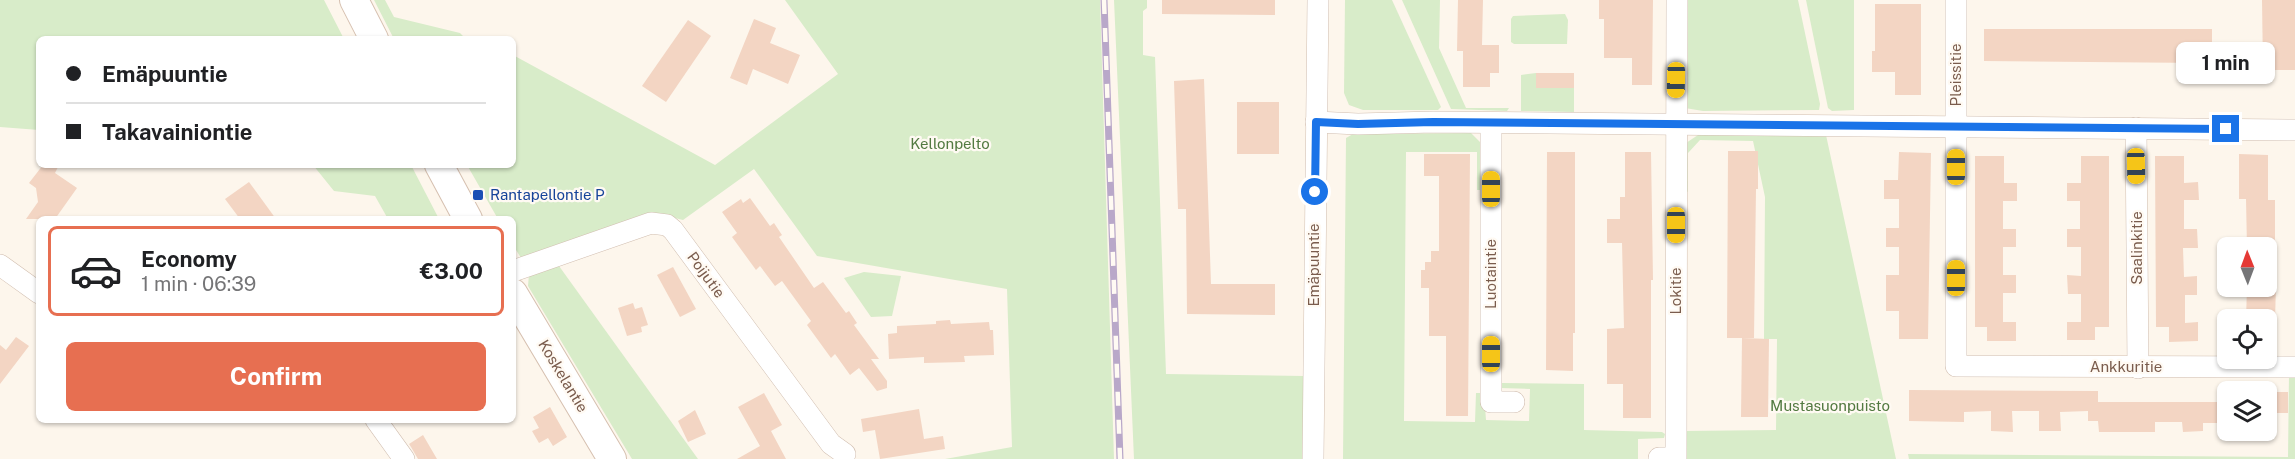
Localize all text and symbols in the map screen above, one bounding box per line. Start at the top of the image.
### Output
callout: 1 min [2176,42,2276,84]
street label: Pleissitie [1947,44,1964,106]
text: 1 min [2201,51,2250,75]
text: Emäpuuntie [102,61,228,87]
car [1667,62,1685,98]
route end [2212,115,2239,142]
text: Takavainiontie [102,119,253,145]
park label: Kellonpelto [910,135,990,152]
car [2127,148,2145,184]
car [1947,149,1965,185]
car [1482,171,1500,207]
route start [1301,178,1328,205]
place label: Rantapellontie P [490,186,605,203]
marker: Rantapellontie P [471,188,485,202]
car [1667,207,1685,243]
street label: Saalinkitie [2128,211,2145,285]
street label: Emäpuuntie [1305,223,1322,307]
north arrow [2217,237,2277,297]
map controls [2217,237,2277,441]
street label: Luotaintie [1482,239,1499,309]
icon: car [69,244,123,298]
text: Economy [141,246,237,272]
street label: Poijutie [684,249,729,301]
text: €3.00 [420,258,483,284]
car [1947,260,1965,296]
street label: Lokitie [1667,267,1684,315]
text: 1 min · 06:39 [141,272,256,296]
button: locate [2217,309,2277,369]
street label: Koskelantie [535,336,592,415]
car [1482,336,1500,372]
button: Confirm [66,342,486,411]
street label: Ankkuritie [2090,358,2162,375]
button: layers [2217,381,2277,441]
park label: Mustasuonpuisto [1770,397,1890,414]

